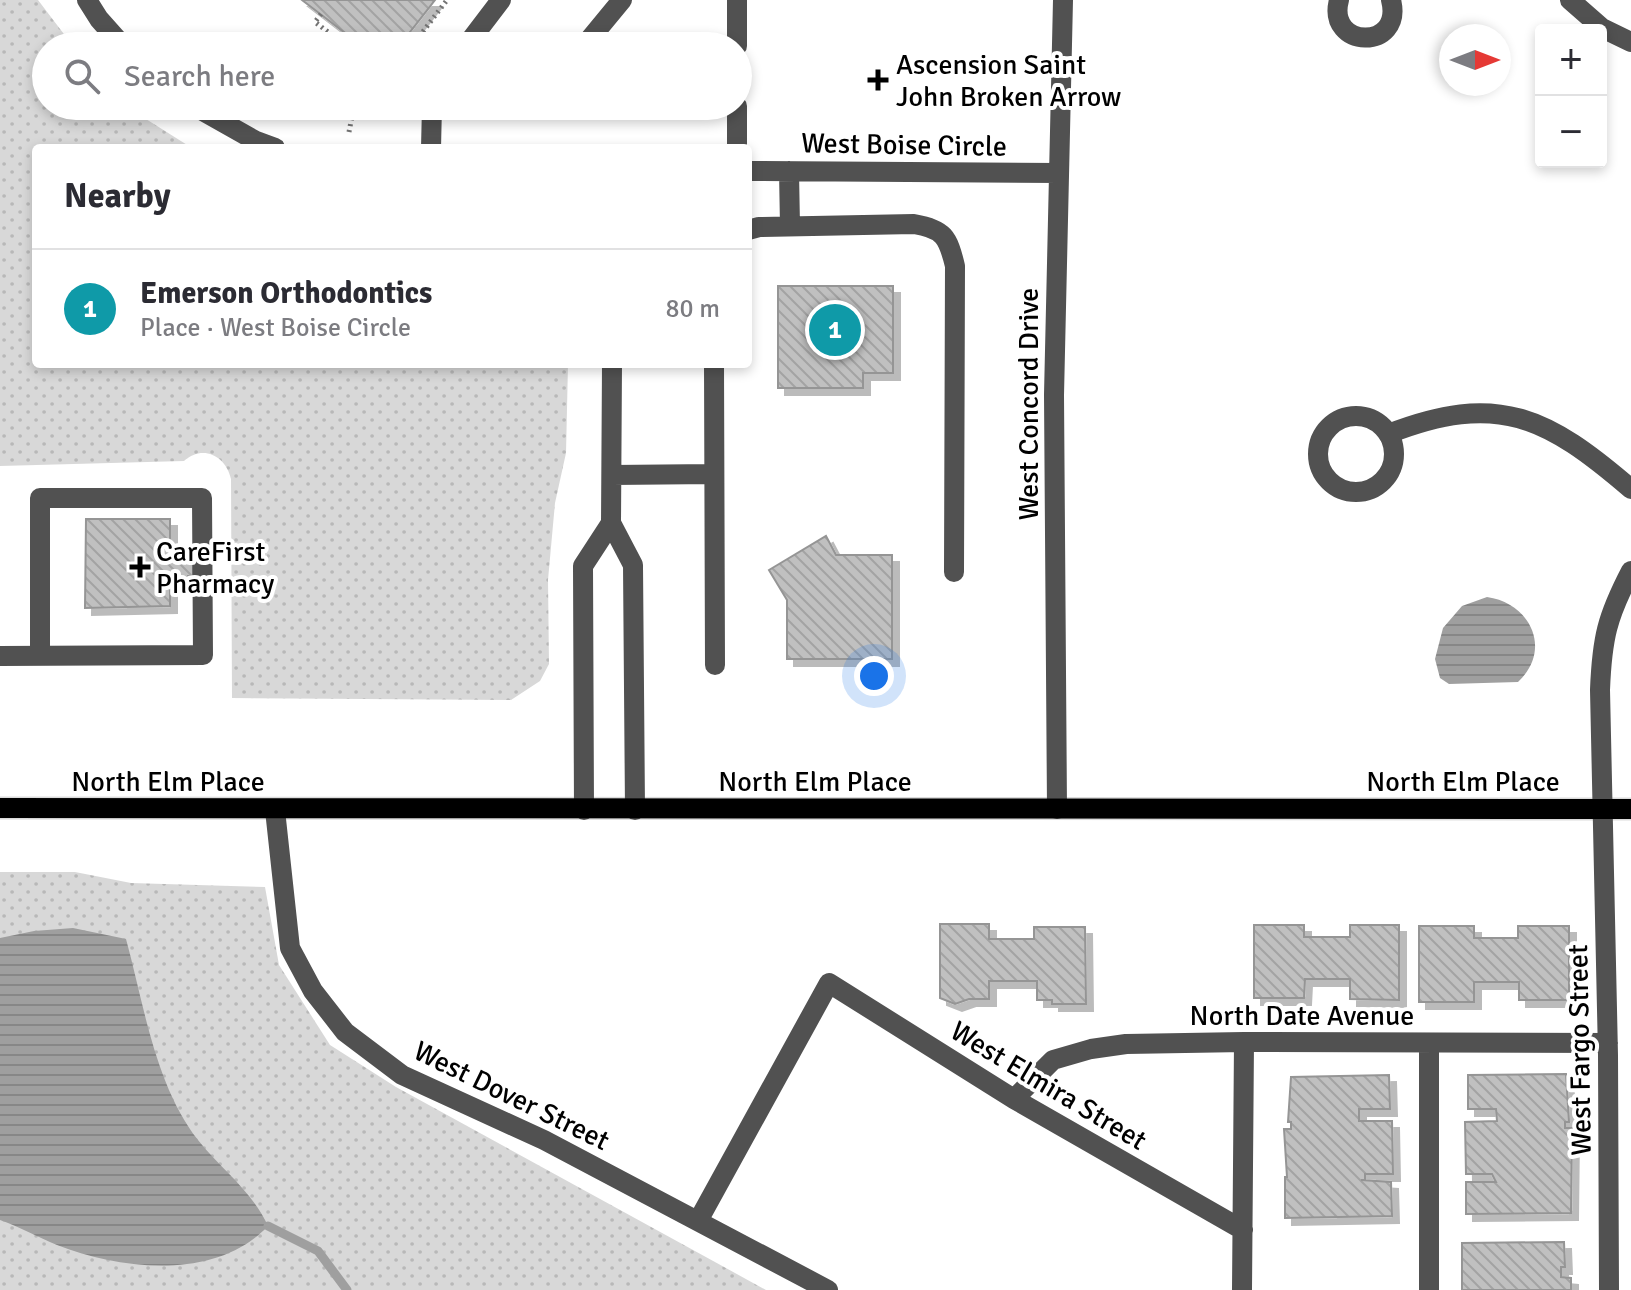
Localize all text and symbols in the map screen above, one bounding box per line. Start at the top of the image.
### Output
north arrow [1439,24,1511,96]
map controls [1535,24,1607,168]
button: + [1535,24,1607,96]
search box [32,32,752,120]
place label: Ascension Saint John Broken Arrow [896,48,1121,114]
icon: search [60,54,104,98]
text: Search here [124,58,275,95]
marker: Ascension Saint John Broken Arrow [867,69,889,91]
button: − [1535,96,1607,168]
street label: West Boise Circle [801,126,1007,164]
text: Nearby [64,175,171,217]
text: Emerson Orthodontics [140,275,432,312]
street label: West Concord Drive [1012,288,1046,520]
text: 1 [83,293,97,325]
text: 80 m [665,293,720,325]
pin: 1 [809,300,861,360]
text: Place · West Boise Circle [140,312,411,344]
place label: CareFirst Pharmacy [156,535,274,601]
marker: CareFirst Pharmacy [131,558,149,576]
your location [854,656,894,696]
street label: North Elm Place [71,765,265,799]
street label: North Elm Place [718,765,912,799]
street label: North Elm Place [1366,765,1560,799]
street label: West Fargo Street [1561,944,1599,1156]
street label: North Date Avenue [1190,999,1414,1033]
street label: West Elmira Street [944,1014,1153,1158]
street label: West Dover Street [408,1034,615,1158]

